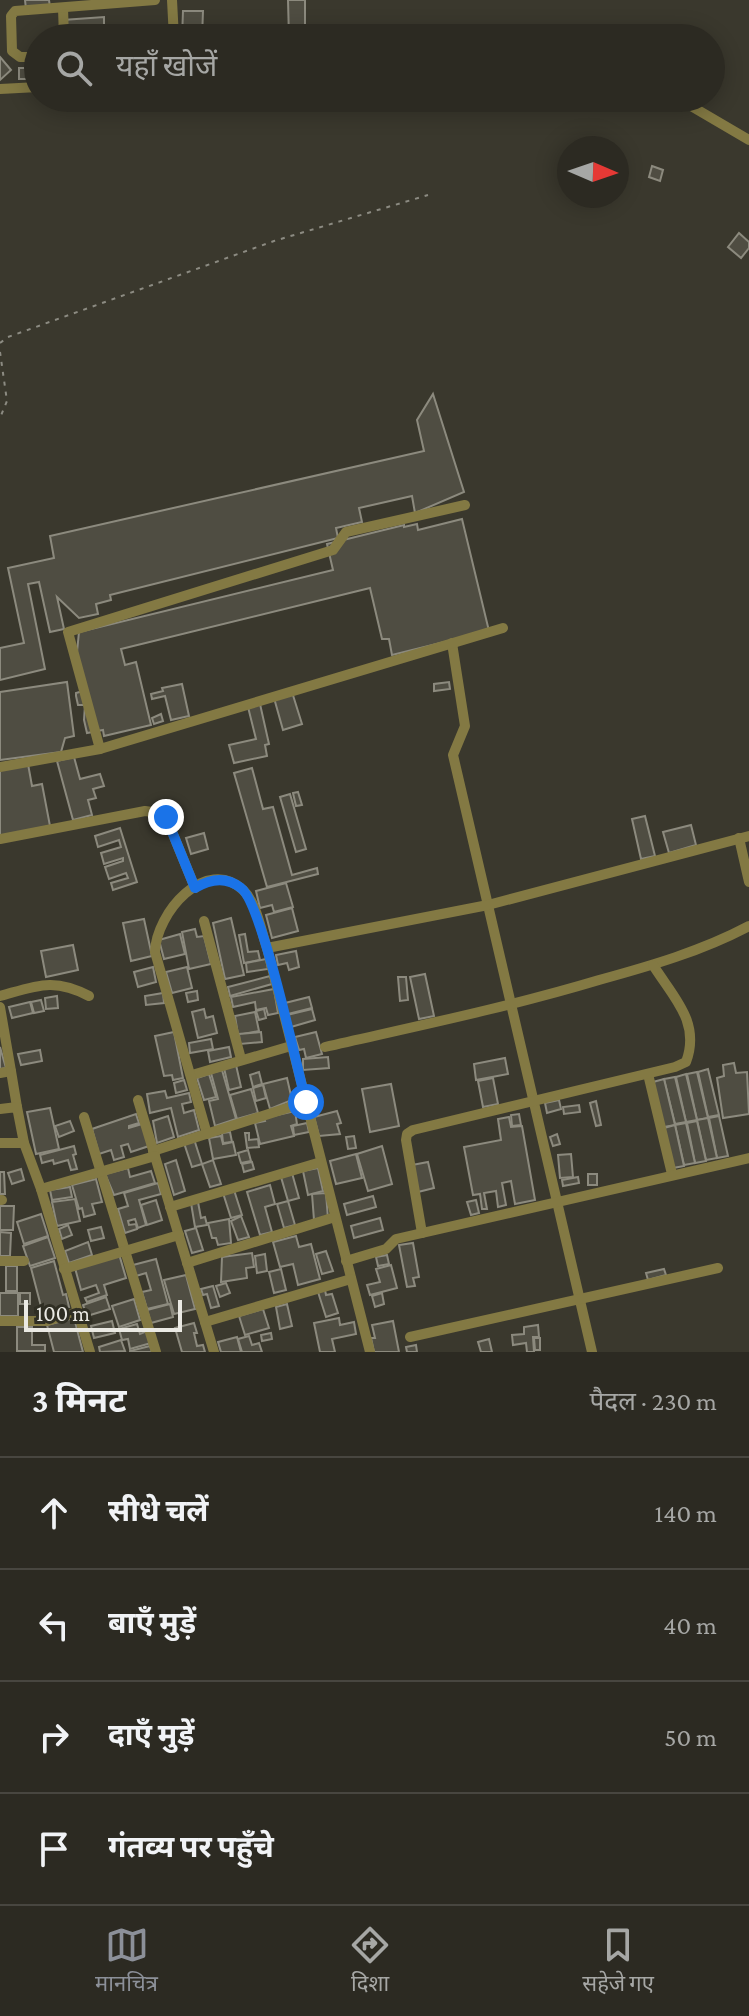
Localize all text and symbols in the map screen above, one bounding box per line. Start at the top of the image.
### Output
search box [24,24,725,112]
icon: search [52,46,96,90]
text: यहाँ खोजें [116,49,217,82]
north arrow [557,136,629,208]
route end [148,799,184,835]
route start [288,1084,324,1120]
scale bar [24,1296,182,1332]
text: 100 m [36,1301,90,1326]
text: 3 मिनट [32,1382,127,1419]
text: पैदल · 230 m [590,1387,717,1416]
icon: ahead [32,1491,76,1535]
text: सीधे चलें [108,1494,208,1527]
text: 140 m [655,1499,717,1528]
icon: left [32,1603,76,1647]
text: बाएँ मुड़ें [108,1606,196,1639]
text: 40 m [663,1611,717,1640]
icon: right [32,1715,76,1759]
text: दाएँ मुड़ें [108,1718,194,1751]
text: 50 m [664,1723,717,1752]
icon: arrive [32,1827,76,1871]
text: गंतव्य पर पहुँचे [108,1830,274,1863]
tab: मानचित्र [95,1923,158,2000]
tab: दिशा [348,1923,392,2000]
tab: सहेजे गए [582,1923,654,2000]

